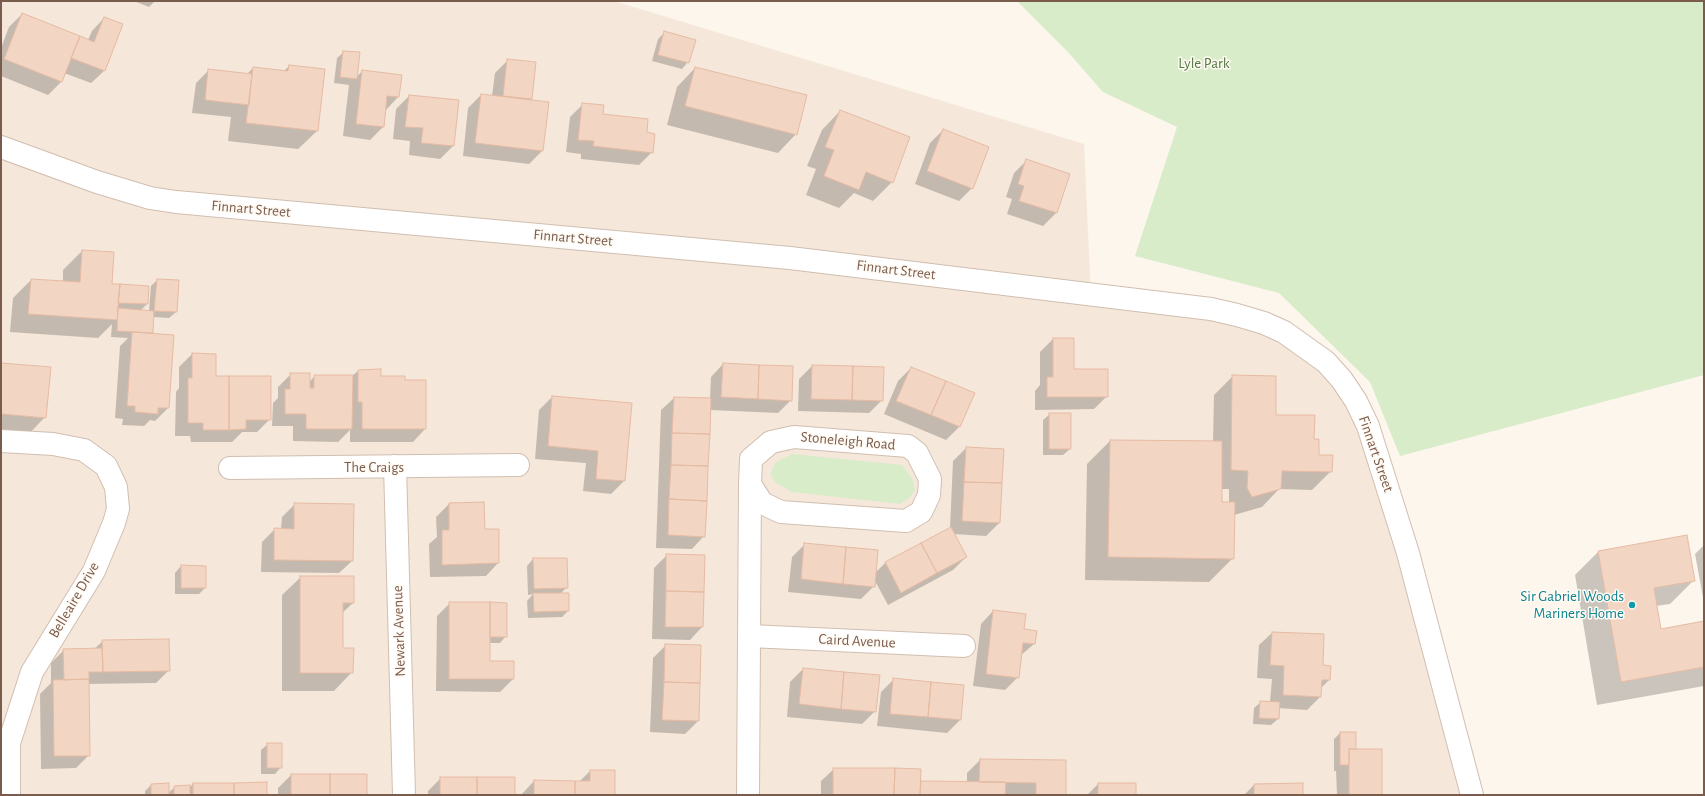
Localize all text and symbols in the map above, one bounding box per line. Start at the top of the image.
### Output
park label: Lyle Park [1178,54,1230,72]
street label: Finnart Street [211,197,291,221]
street label: Finnart Street [533,226,613,250]
street label: Finnart Street [855,256,937,284]
street label: Finnart Street [1355,413,1397,495]
street label: Stoneleigh Road [800,428,896,454]
street label: The Craigs [344,458,404,476]
street label: Belleaire Drive [45,559,103,641]
street label: Newark Avenue [388,585,410,677]
place label: Sir Gabriel Woods Mariners Home [1520,587,1624,622]
marker: Sir Gabriel Woods Mariners Home [1627,600,1637,610]
street label: Caird Avenue [818,630,896,652]

